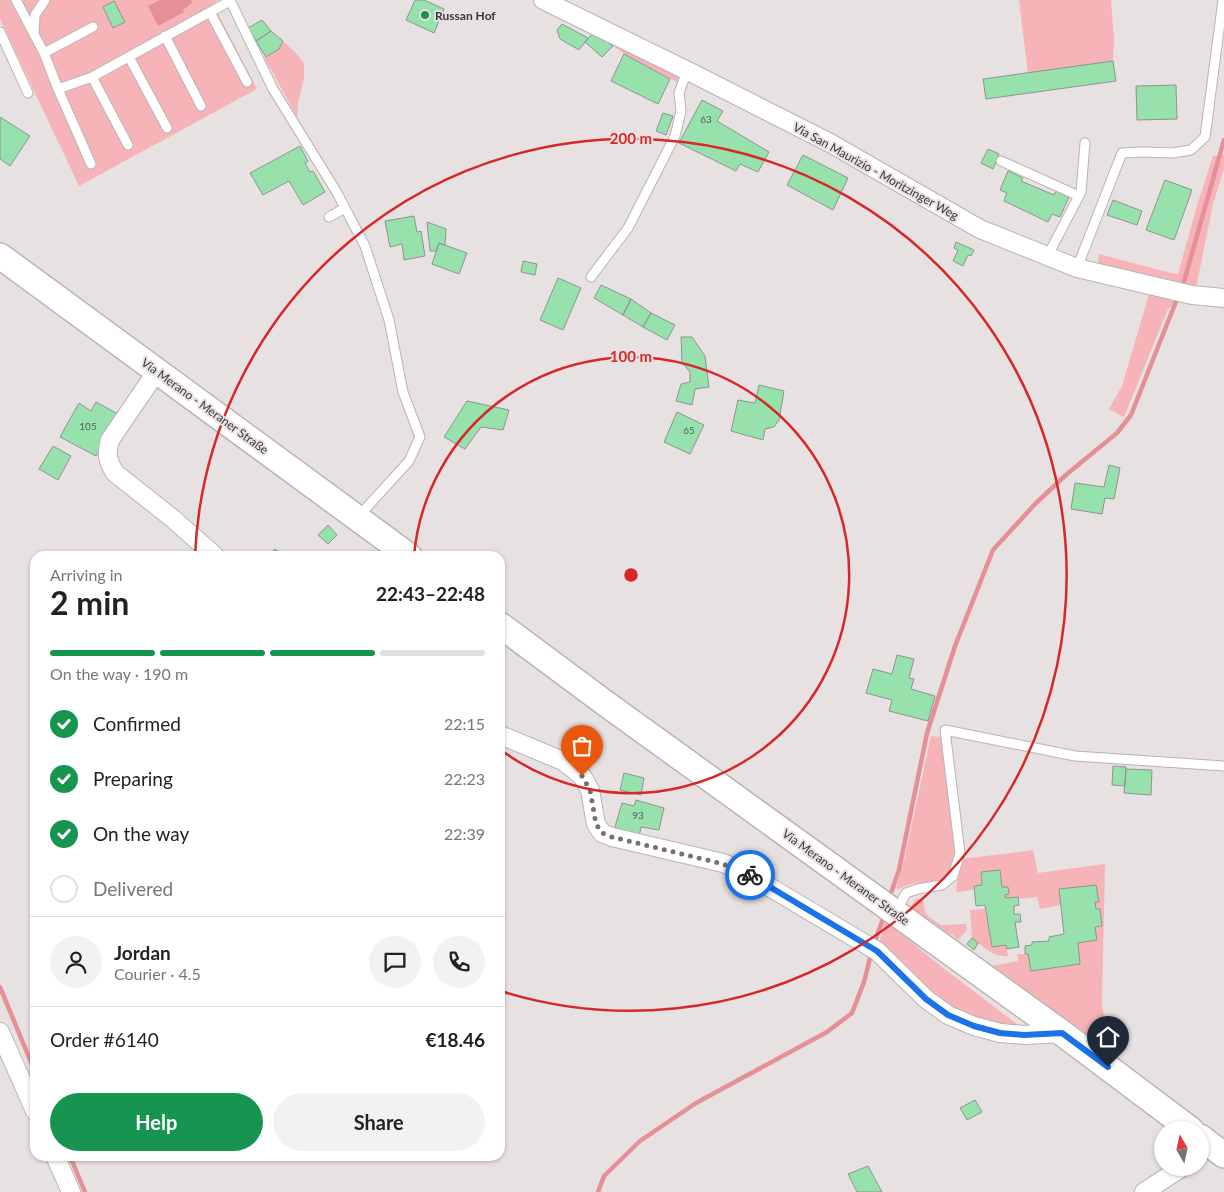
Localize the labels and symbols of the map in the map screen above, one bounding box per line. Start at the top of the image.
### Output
place label: Russan Hof [435,8,496,23]
marker: Russan Hof [419,9,431,21]
house number: 63 [700,113,712,125]
street label: Via San Maurizio - Moritzinger Weg [791,119,961,223]
text: 200 m [610,129,652,147]
text: 100 m [610,347,652,365]
street label: Via Merano - Meraner Straße [138,355,272,457]
house number: 105 [79,420,97,432]
house number: 65 [683,424,695,436]
centre of rings [622,566,640,584]
pin [561,725,603,776]
house number: 93 [632,809,644,821]
street label: Via Merano - Meraner Straße [779,826,913,928]
courier [725,850,775,900]
pin [1087,1016,1129,1067]
north arrow [1154,1121,1209,1176]

